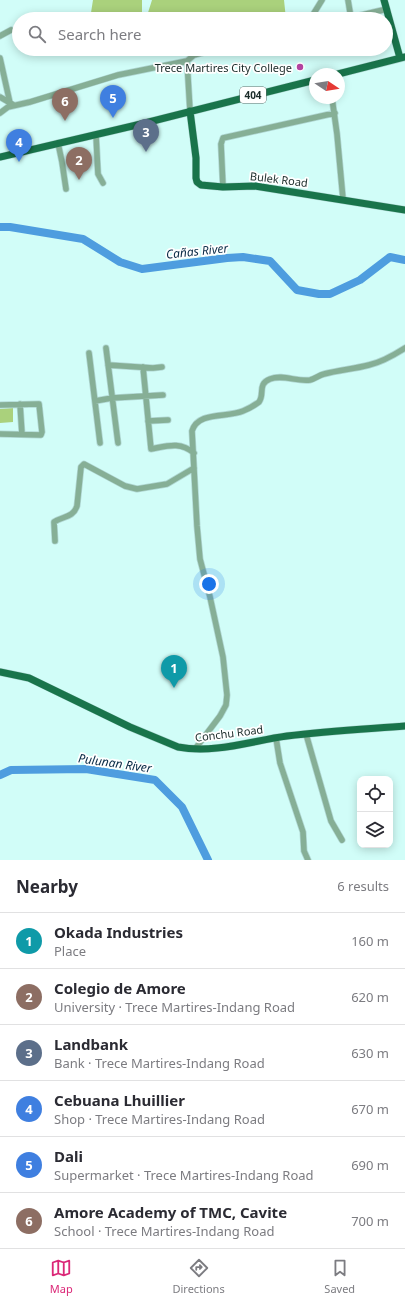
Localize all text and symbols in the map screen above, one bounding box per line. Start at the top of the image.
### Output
search box [12,12,393,56]
icon: search [26,23,48,45]
text: Search here [58,24,141,44]
place label: Trece Martires City College [155,60,292,75]
marker: Trece Martires City College [295,62,305,72]
north arrow [309,68,345,104]
pin: 5 [100,85,126,118]
road number: 404 [240,87,266,103]
pin: 6 [52,88,78,121]
pin: 3 [133,119,159,152]
pin: 4 [6,129,32,162]
pin: 2 [66,147,92,180]
street label: Bulek Road [249,168,309,190]
water label: Cañas River [165,239,230,263]
your location [199,574,219,594]
pin: 1 [161,655,187,688]
street label: Conchu Road [194,721,264,745]
water label: Pulunan River [77,749,154,777]
map controls [357,776,393,848]
button: locate [357,776,393,812]
button: layers [357,812,393,848]
text: Nearby [16,875,78,898]
text: 6 results [337,877,389,895]
text: Okada Industries [54,922,183,942]
text: 1 [25,932,33,950]
text: 160 m [351,932,389,950]
text: Place [54,942,86,960]
text: Colegio de Amore [54,978,186,998]
text: 2 [25,988,33,1006]
text: 620 m [351,988,389,1006]
text: University · Trece Martires-Indang Road [54,998,295,1016]
text: Landbank [54,1034,128,1054]
text: 3 [25,1044,33,1062]
text: 630 m [351,1044,389,1062]
text: Bank · Trece Martires-Indang Road [54,1054,265,1072]
text: Cebuana Lhuillier [54,1090,185,1110]
text: 4 [25,1100,33,1118]
text: 670 m [351,1100,389,1118]
text: Shop · Trece Martires-Indang Road [54,1110,265,1128]
text: Dali [54,1146,83,1166]
text: 5 [25,1156,33,1174]
text: 690 m [351,1156,389,1174]
text: Supermarket · Trece Martires-Indang Road [54,1166,314,1184]
text: Amore Academy of TMC, Cavite [54,1202,287,1222]
text: 6 [25,1212,33,1230]
text: 700 m [351,1212,389,1230]
text: School · Trece Martires-Indang Road [54,1222,274,1240]
tab: Map [50,1257,73,1296]
tab: Directions [172,1257,225,1296]
tab: Saved [324,1257,355,1296]

